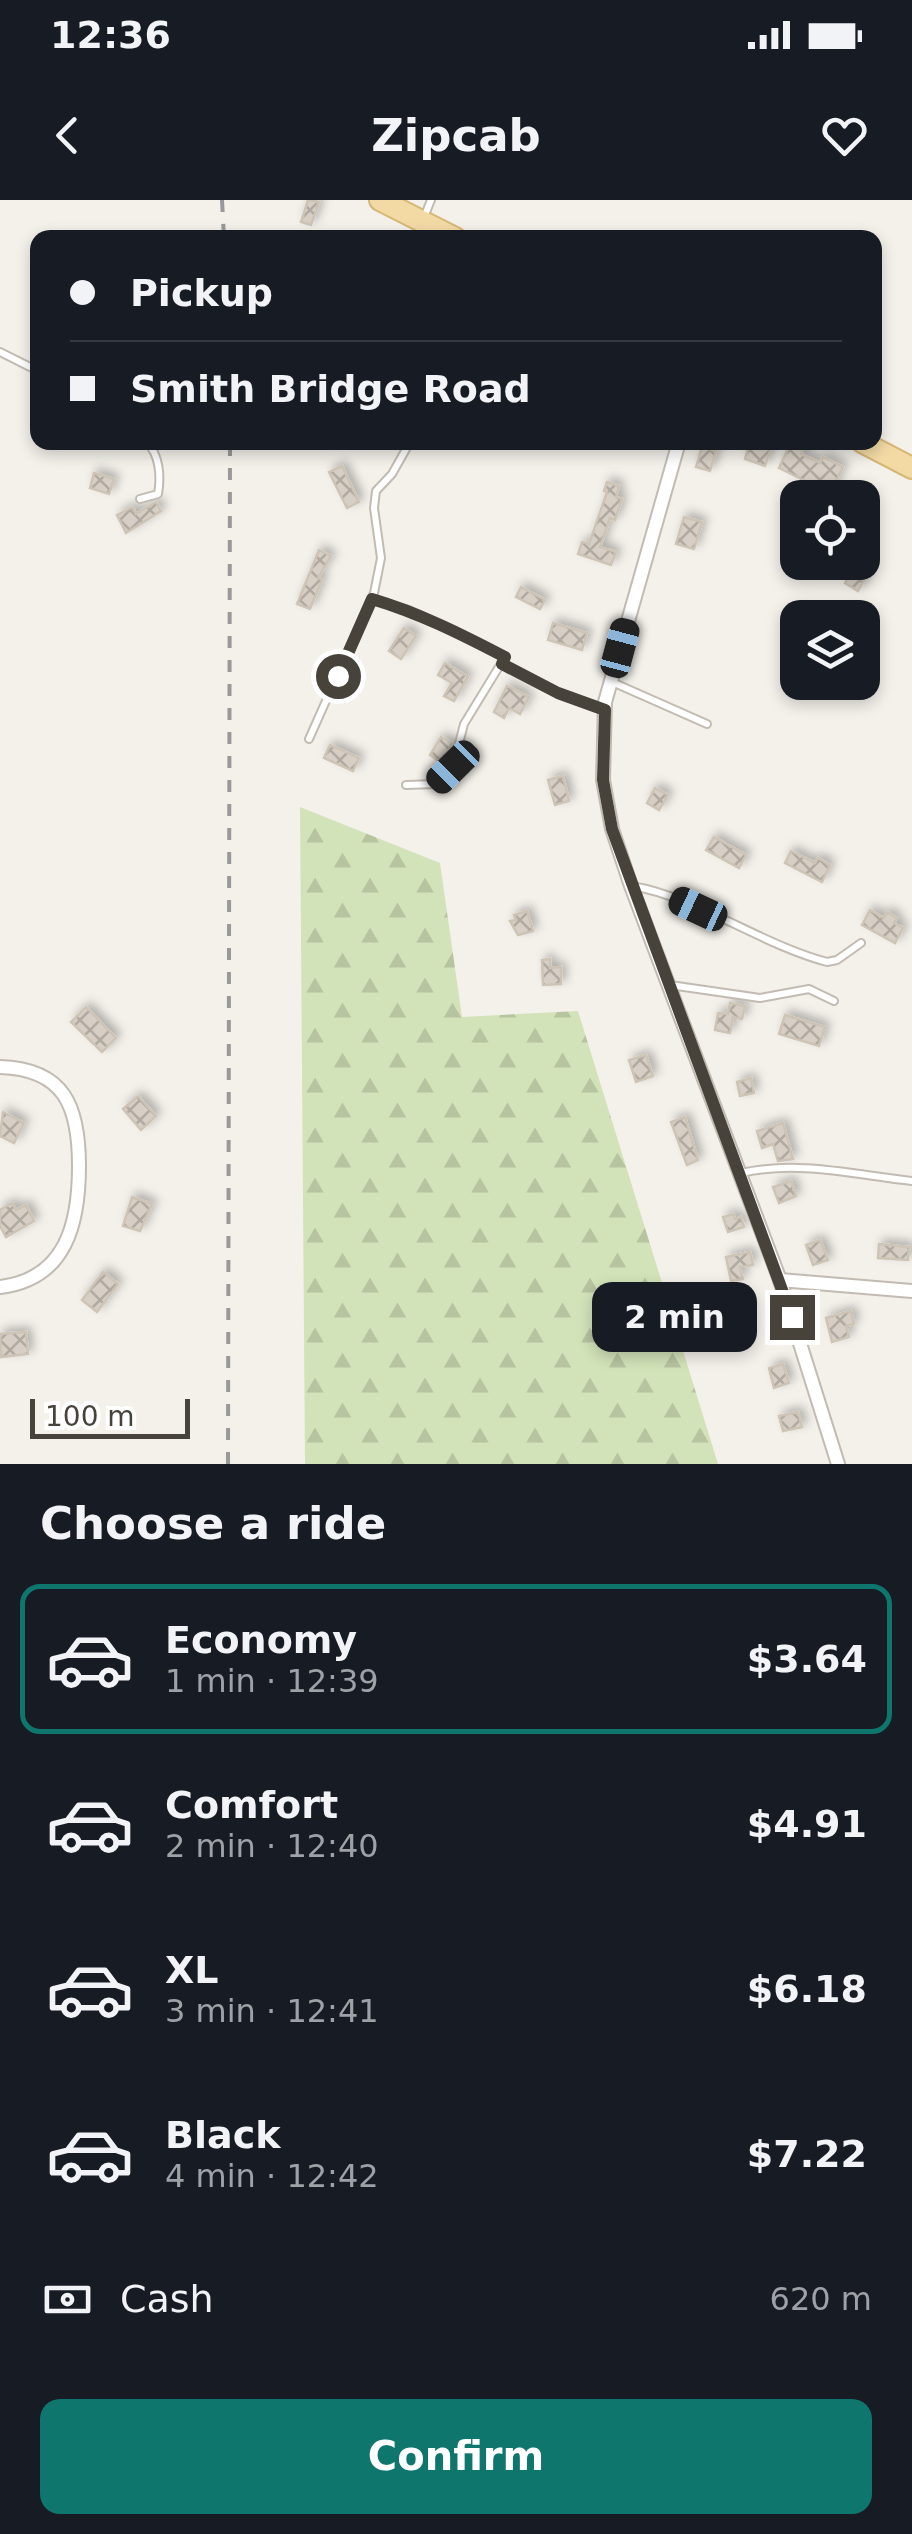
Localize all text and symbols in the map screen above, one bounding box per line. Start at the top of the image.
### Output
text: 12:36 [50,13,171,57]
icon: back [40,108,95,163]
icon: heart [817,108,872,163]
text: Zipcab [371,109,541,162]
text: Pickup [130,271,273,315]
text: Smith Bridge Road [130,367,531,411]
map controls [780,480,880,700]
button: locate [780,480,880,580]
button: layers [780,600,880,700]
car [598,615,642,681]
route start [316,654,361,699]
car [421,735,485,799]
car [664,883,732,935]
callout: 2 min [592,1282,757,1352]
route end [770,1295,815,1340]
text: 2 min [624,1298,725,1336]
scale bar [30,1394,190,1438]
text: 100 m [45,1400,135,1433]
text: Choose a ride [40,1497,386,1550]
icon: car [45,1614,135,1704]
text: Economy [165,1618,357,1662]
text: $3.64 [747,1637,867,1681]
text: 1 min · 12:39 [165,1662,379,1700]
icon: car [45,1779,135,1869]
text: Comfort [165,1783,338,1827]
text: $4.91 [747,1802,867,1846]
text: 2 min · 12:40 [165,1827,379,1865]
icon: car [45,1944,135,2034]
text: XL [165,1948,219,1992]
text: $6.18 [747,1967,867,2011]
text: 3 min · 12:41 [165,1992,379,2030]
icon: car [45,2109,135,2199]
text: Black [165,2113,280,2157]
text: $7.22 [747,2132,867,2176]
text: 4 min · 12:42 [165,2157,379,2195]
icon: cash [40,2272,95,2327]
text: Cash [120,2277,214,2321]
text: 620 m [770,2280,872,2318]
button: Confirm [40,2399,872,2514]

